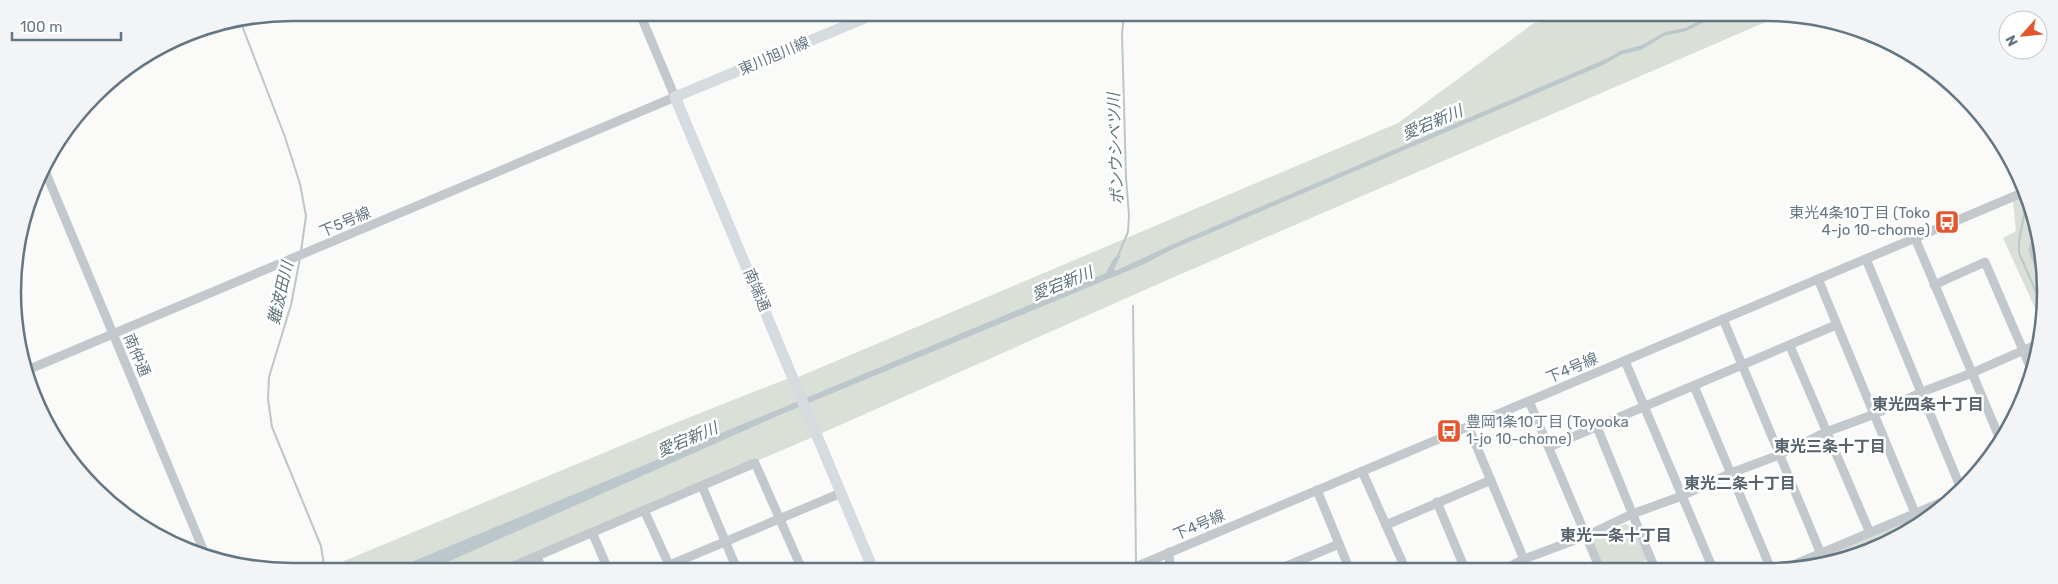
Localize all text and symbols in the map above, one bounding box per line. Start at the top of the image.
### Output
scale bar [12,10,121,42]
north arrow [1998,10,2048,60]
text: 100 m [20,18,62,36]
text: N [2002,32,2022,49]
street label: 東川旭川線 [736,33,812,79]
water label: ポンウシベツ川 [1104,91,1127,205]
water label: 愛宕新川 [1399,100,1467,144]
street label: 下5号線 [317,203,373,241]
place label: 東光4条10丁目 (Toko 4-jo 10-chome) [1789,204,1930,239]
bus stop icon: 東光4条10丁目 (Toko 4-jo 10-chome) [1934,209,1960,235]
water label: 難波田川 [264,258,297,326]
water label: 愛宕新川 [1029,262,1097,304]
street label: 南端通 [740,266,774,314]
street label: 南仲通 [120,331,154,379]
street label: 下4号線 [1543,349,1601,387]
district label: 東光四条十丁目 [1872,395,1984,414]
place label: 豊岡1条10丁目 (Toyooka 1-jo 10-chome) [1466,413,1629,448]
water label: 愛宕新川 [654,417,722,461]
bus stop icon: 豊岡1条10丁目 (Toyooka 1-jo 10-chome) [1436,418,1462,444]
district label: 東光三条十丁目 [1774,437,1886,456]
district label: 東光二条十丁目 [1684,474,1796,493]
street label: 下4号線 [1170,506,1228,544]
district label: 東光一条十丁目 [1560,526,1672,545]

